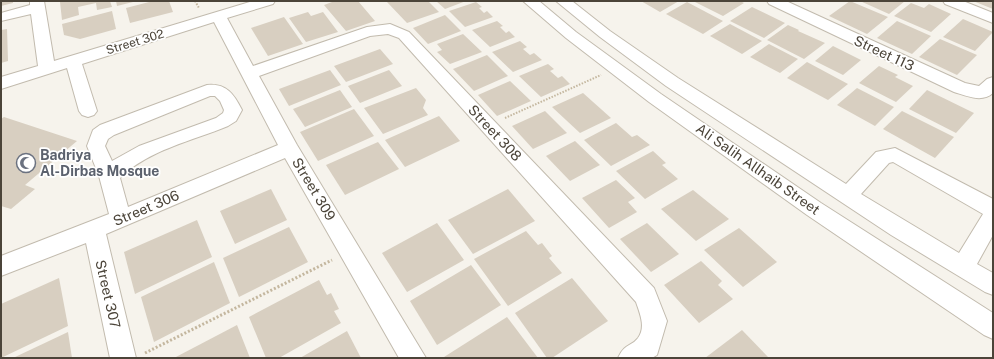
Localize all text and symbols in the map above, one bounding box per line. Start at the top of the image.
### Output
street label: Street 302 [104,27,166,57]
street label: Street 113 [851,32,917,74]
street label: Street 308 [465,102,525,164]
street label: Ali Salih Allhaib Street [693,120,823,218]
place label: Badriya Al-Dirbas Mosque [40,147,159,179]
mosque icon: Badriya Al-Dirbas Mosque [15,152,37,174]
street label: Street 309 [289,155,339,223]
street label: Street 306 [111,187,182,229]
street label: Street 307 [92,258,124,330]

